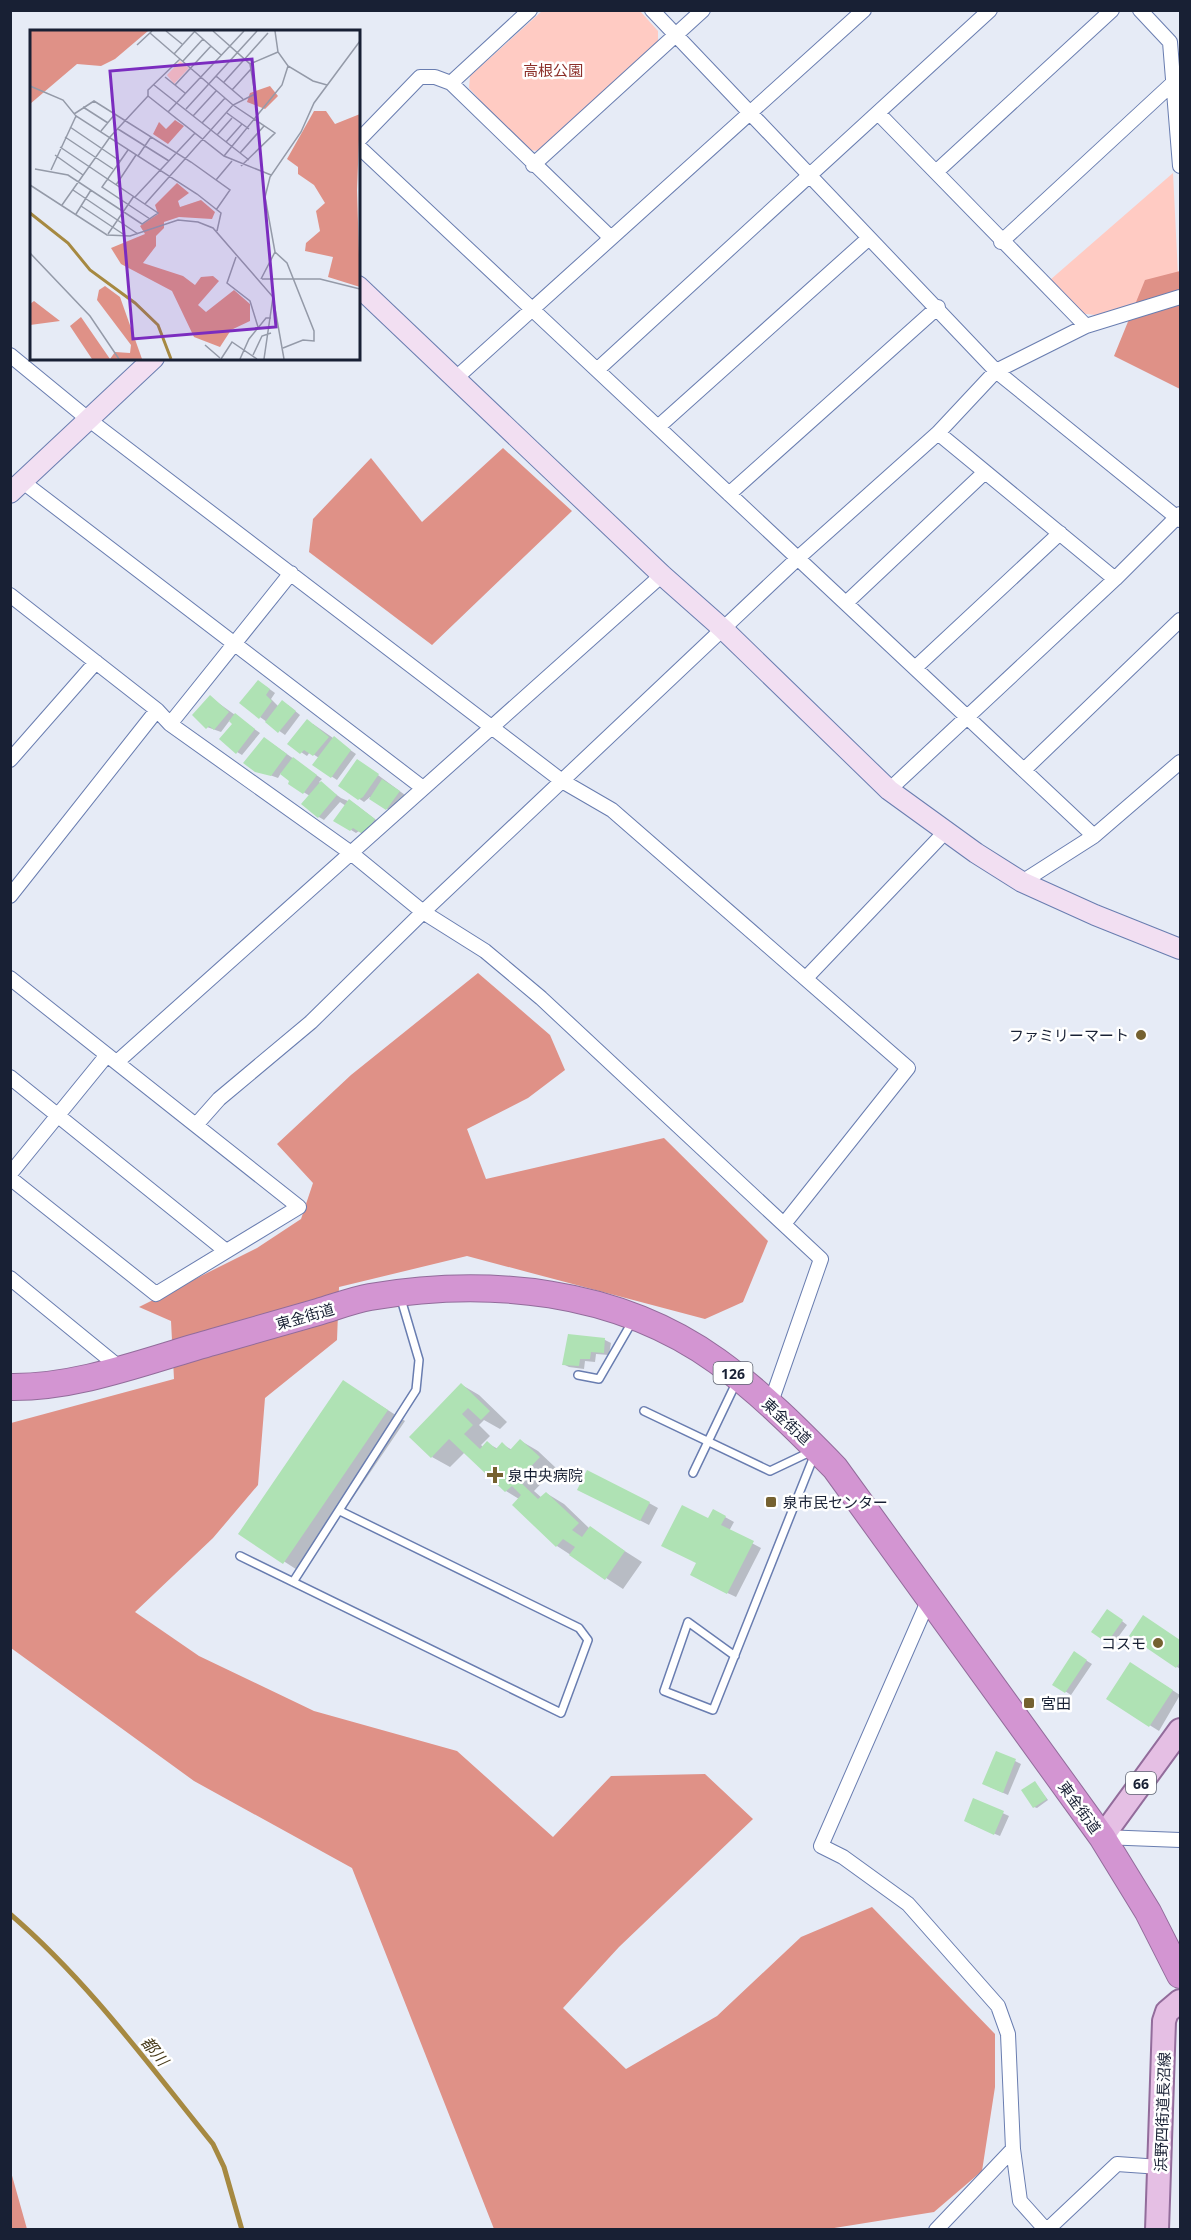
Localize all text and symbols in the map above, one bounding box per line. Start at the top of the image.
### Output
inset map [30,30,360,360]
park label: 高根公園 [523,60,583,80]
place label: ファミリーマート [1009,1025,1129,1045]
marker: ファミリーマート [1134,1028,1148,1042]
street label: 東金街道 [273,1298,337,1334]
road number: 126 [714,1362,752,1384]
street label: 東金街道 [758,1393,816,1449]
place label: 泉中央病院 [508,1465,583,1485]
marker: 泉中央病院 [486,1466,504,1484]
place label: 泉市民センター [783,1492,888,1512]
marker: 泉市民センター [764,1495,778,1509]
place label: コスモ [1101,1633,1146,1653]
marker: コスモ [1151,1636,1165,1650]
place label: 宮田 [1041,1693,1071,1713]
marker: 宮田 [1022,1696,1036,1710]
road number: 66 [1126,1772,1156,1794]
street label: 東金街道 [1054,1777,1106,1837]
water label: 都川 [136,2032,175,2072]
street label: 浜野四街道長沼線 [1150,2052,1174,2172]

